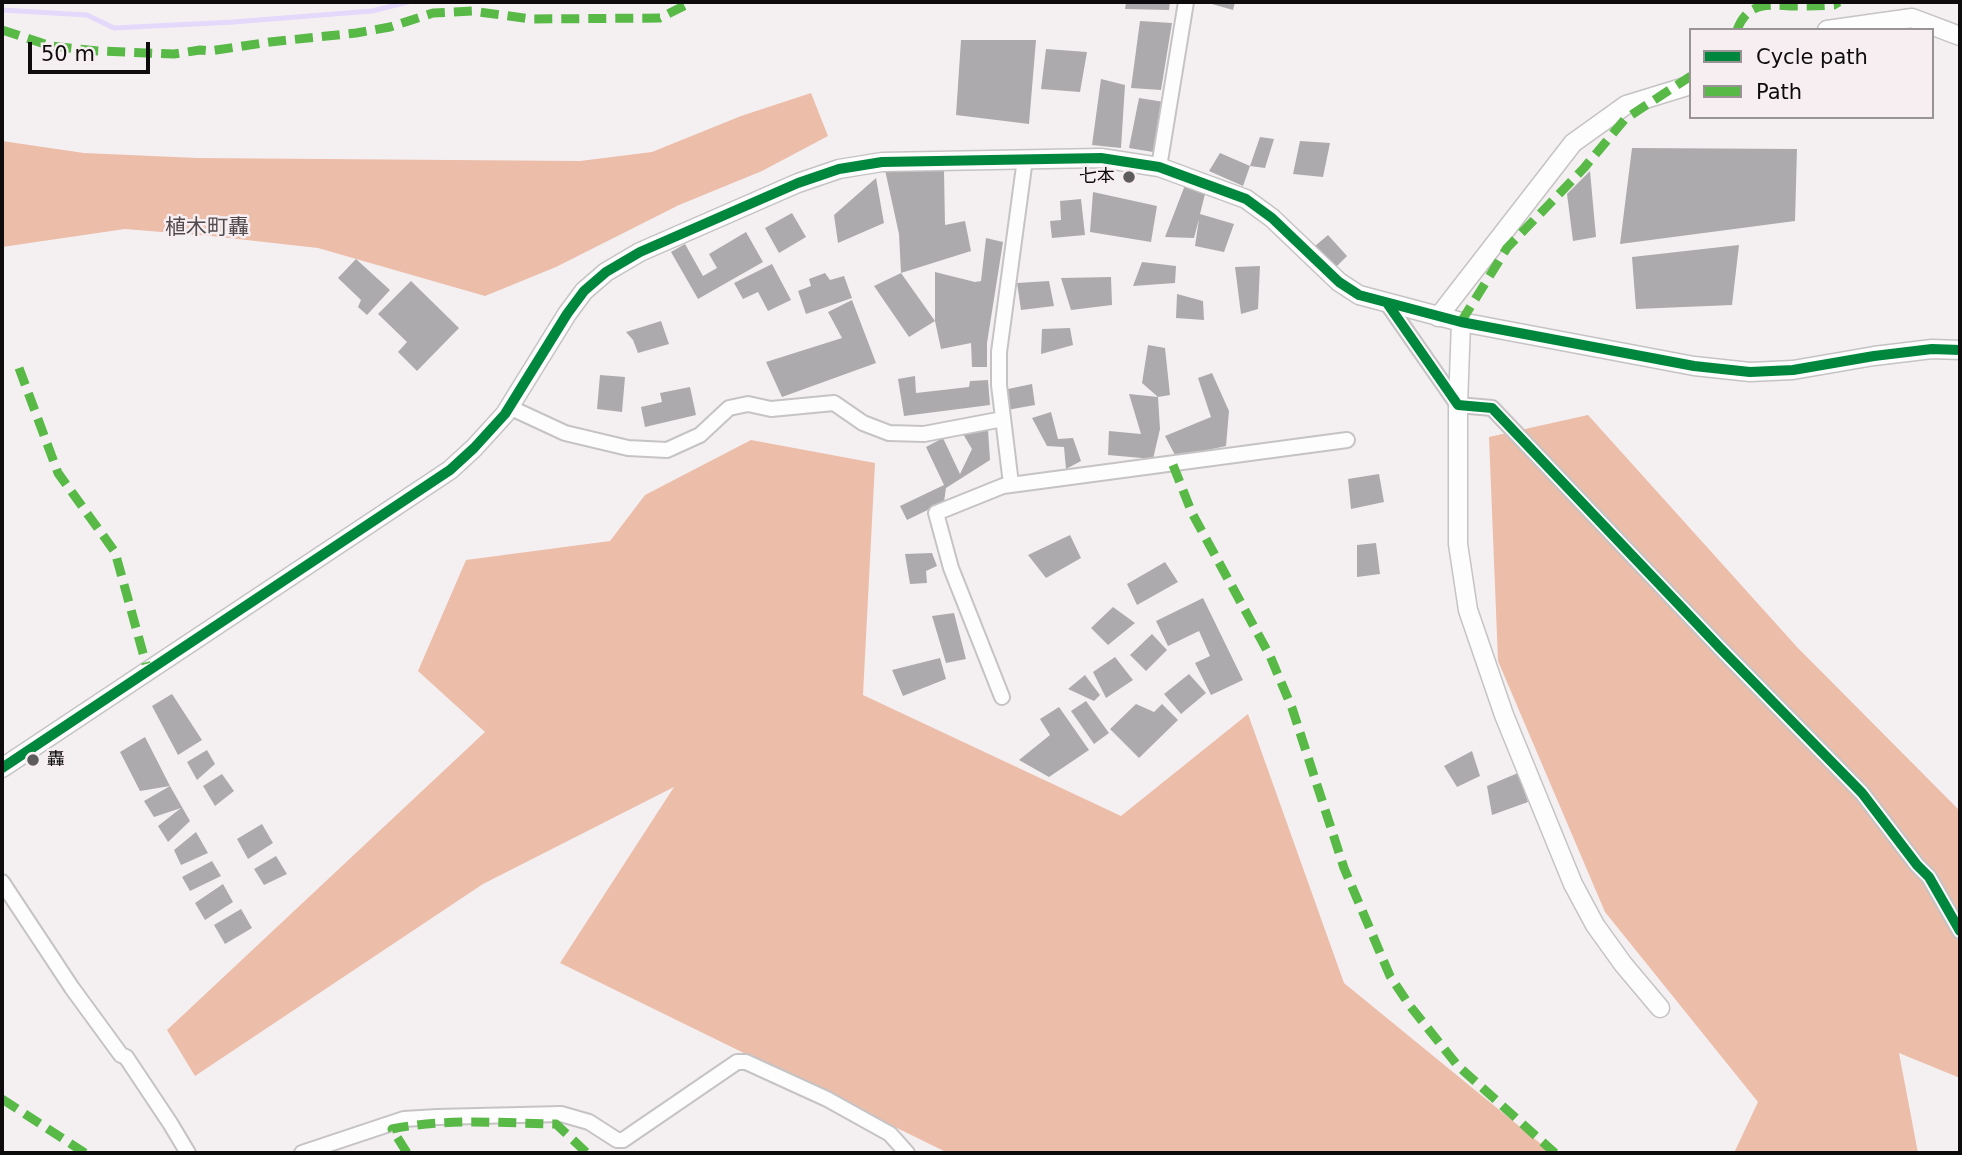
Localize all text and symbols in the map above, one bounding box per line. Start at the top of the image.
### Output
scale bar [32,28,154,72]
legend [1689,28,1934,119]
text: 50 m [41,42,95,66]
text: Cycle path [1756,45,1868,69]
text: Path [1756,80,1802,104]
place label: 七本 [1079,166,1115,188]
marker: 七本 [1121,169,1137,185]
district label: 植木町轟 [165,216,249,242]
place label: 轟 [47,749,65,771]
marker: 轟 [25,752,41,768]

